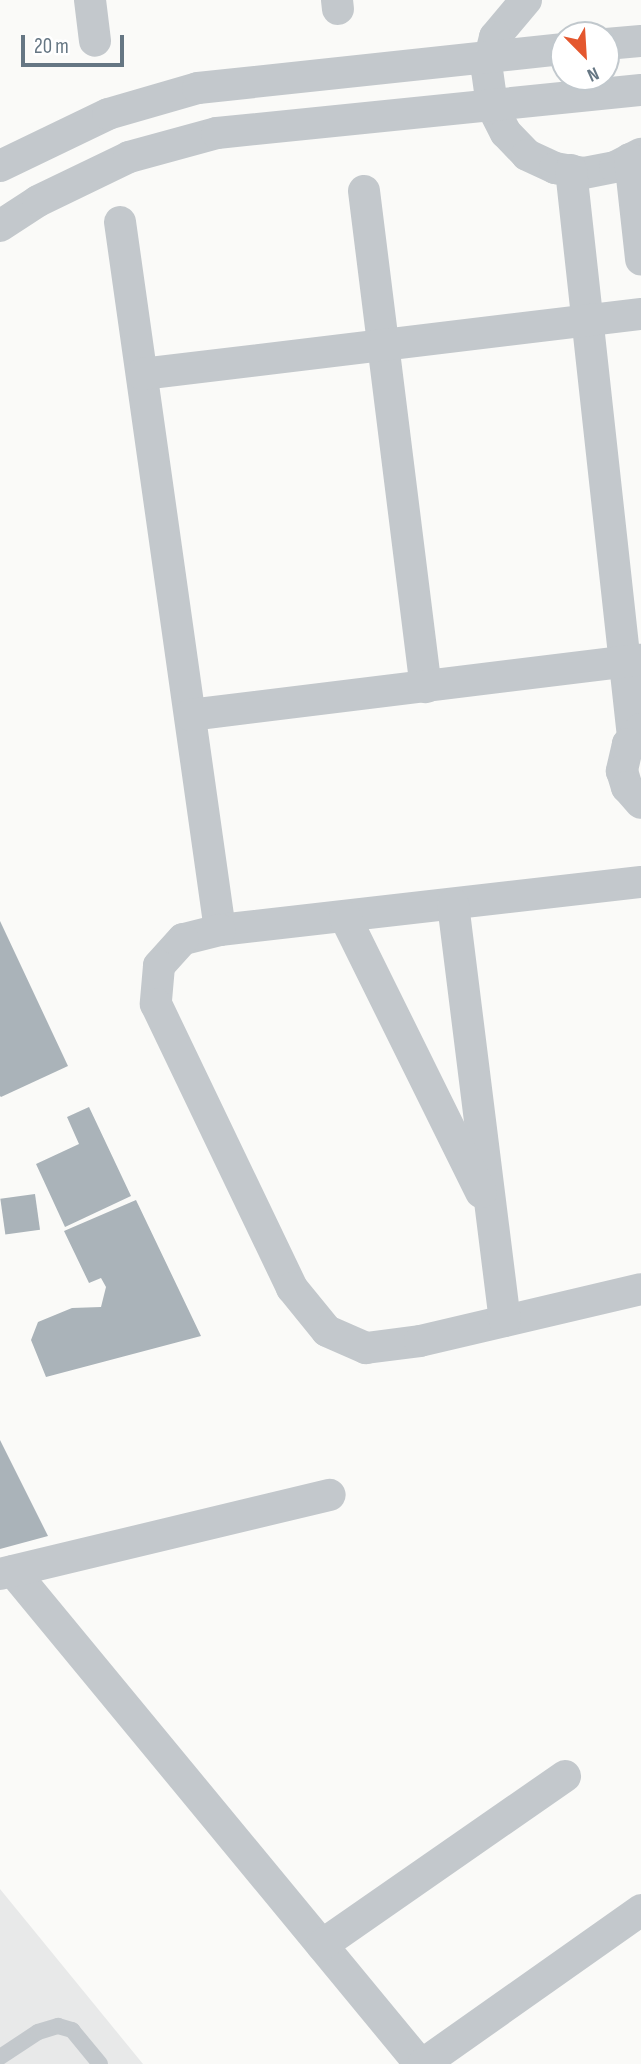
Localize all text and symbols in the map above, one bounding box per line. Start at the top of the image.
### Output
scale bar [24,21,128,65]
north arrow [550,21,620,91]
text: 20 m [34,34,69,59]
text: N [584,61,602,86]

